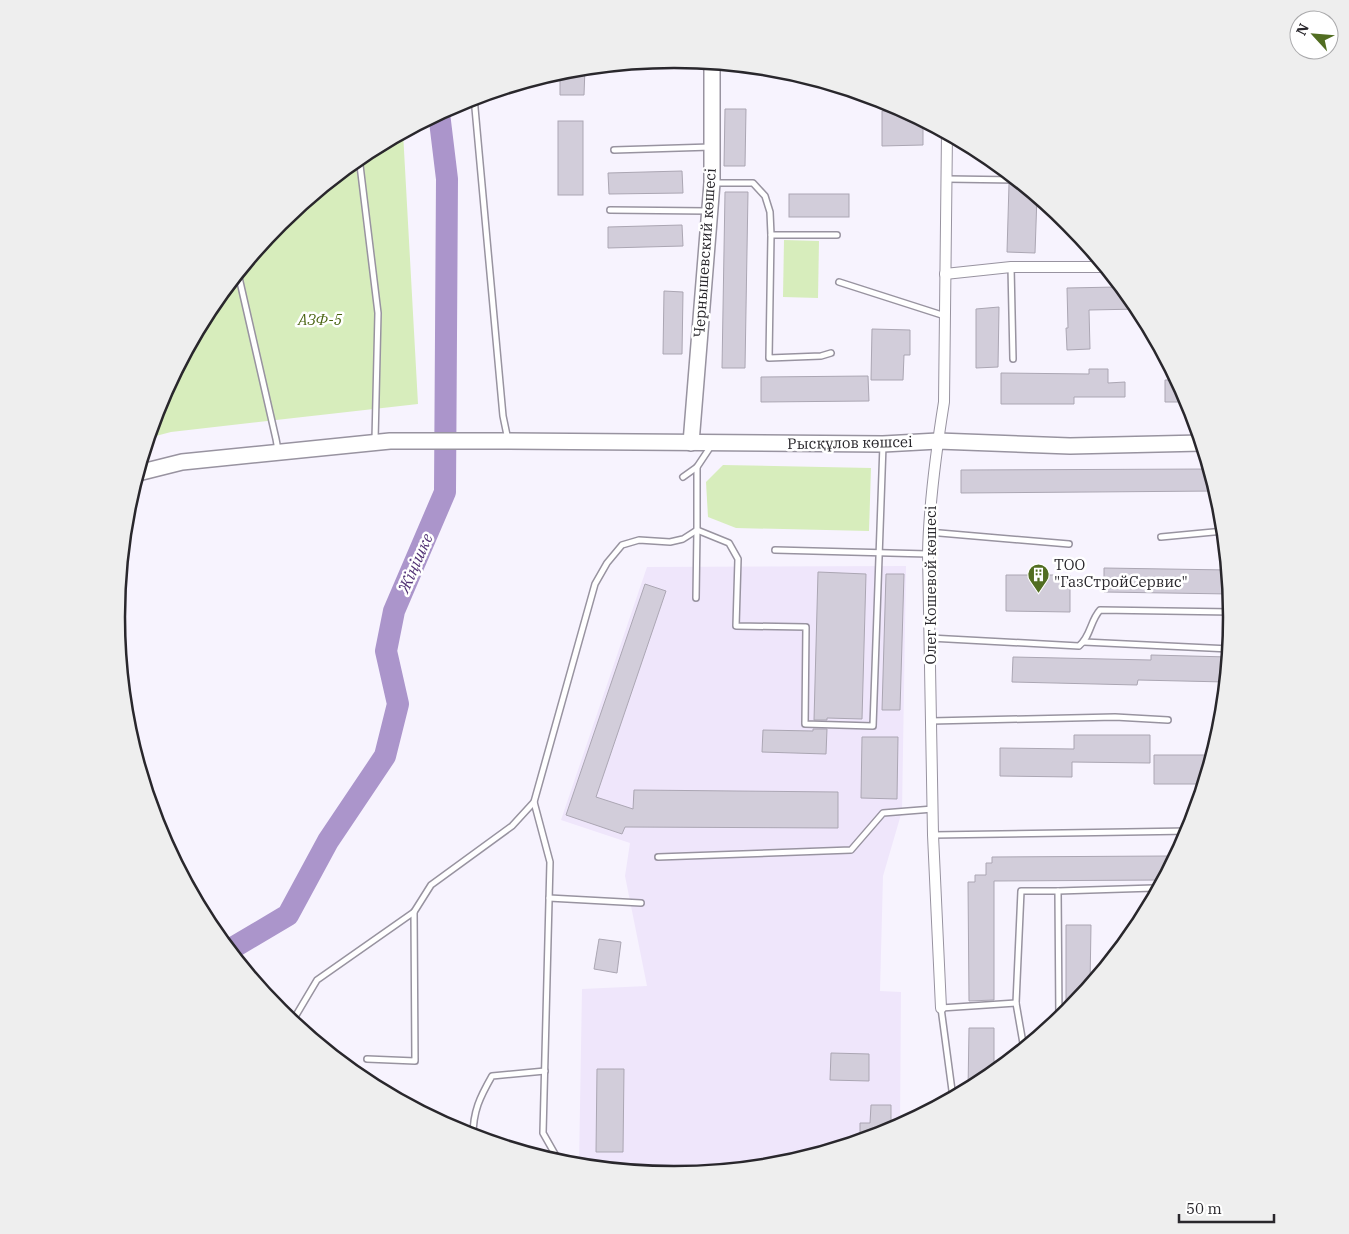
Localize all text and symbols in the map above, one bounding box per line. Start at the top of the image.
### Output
north arrow [1289,10,1339,60]
text: N [1292,20,1313,38]
street label: Чернышевский көшесі [689,167,720,338]
park label: АЗФ-5 [297,310,343,329]
street label: Рысқұлов көшсеі [787,432,913,453]
street label: Олег Кошевой көшесі [921,505,940,664]
water label: Жіңішке [393,530,437,597]
place label: ТОО "ГазСтройСервис" [1054,555,1188,591]
building icon: ТОО "ГазСтройСервис" [1026,562,1050,593]
scale bar [1179,1192,1274,1224]
text: 50 m [1186,1199,1222,1218]

